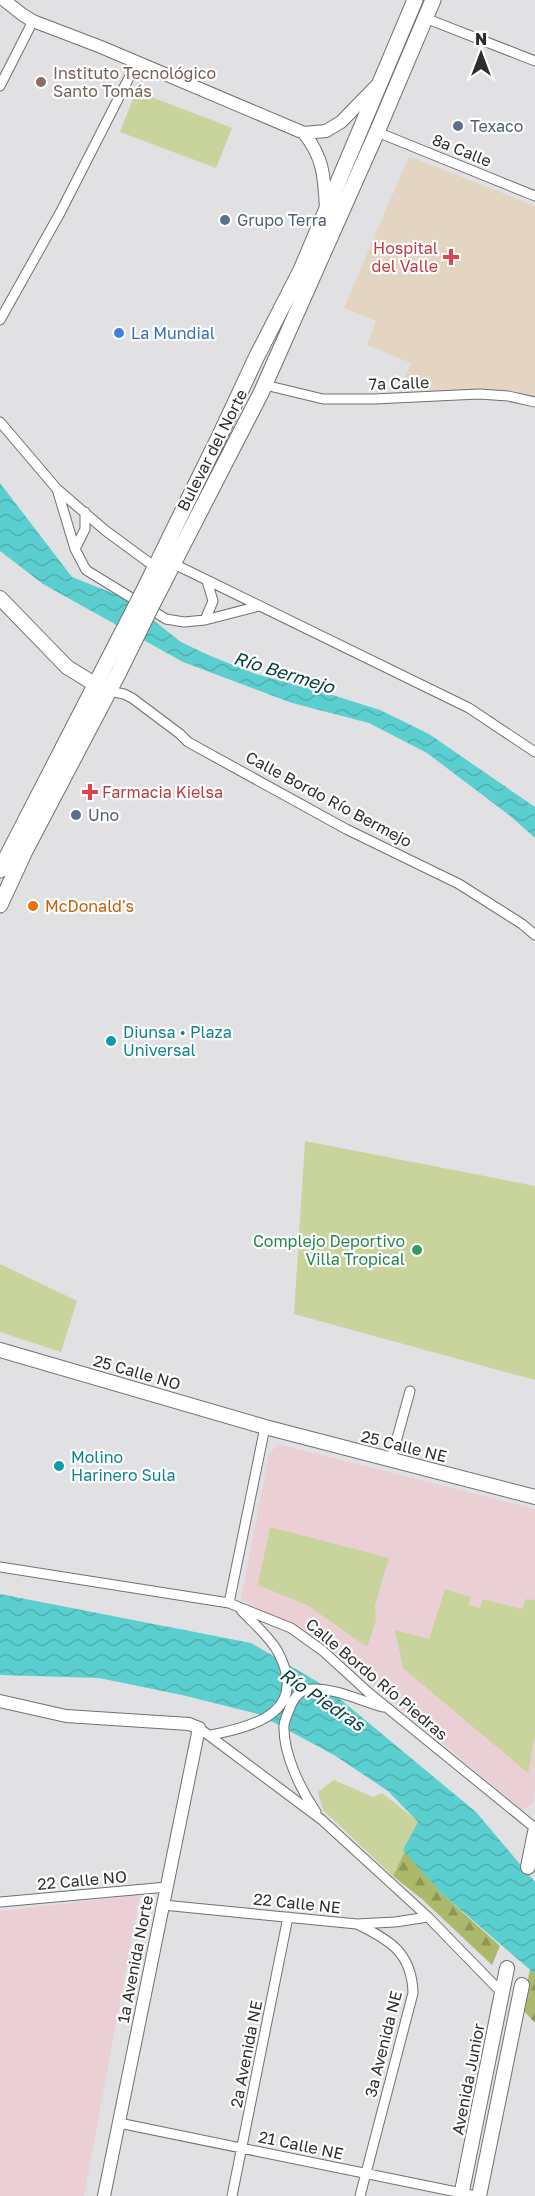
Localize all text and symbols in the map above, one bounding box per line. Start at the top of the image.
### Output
north arrow [451,24,511,84]
text: N [475,29,487,49]
place label: Instituto Tecnológico Santo Tomás [53,63,216,101]
marker: Instituto Tecnológico Santo Tomás [34,75,48,89]
place label: Texaco [470,116,523,136]
marker: Texaco [451,119,465,133]
street label: 8a Calle [429,129,495,171]
place label: Grupo Terra [237,210,327,230]
marker: Grupo Terra [218,213,232,227]
place label: Hospital del Valle [372,238,438,276]
marker: Hospital del Valle [442,248,460,266]
place label: La Mundial [131,323,215,343]
marker: La Mundial [112,326,126,340]
street label: 7a Calle [368,372,430,394]
street label: Bulevar del Norte [173,386,251,514]
water label: Río Bermejo [231,646,338,698]
street label: Calle Bordo Río Bermejo [242,747,416,851]
place label: Farmacia Kielsa [102,782,223,802]
marker: Farmacia Kielsa [83,785,97,799]
place label: Uno [88,805,119,825]
marker: Uno [69,808,83,822]
place label: McDonald's [45,896,134,916]
marker: McDonald's [26,899,40,913]
place label: Diunsa • Plaza Universal [123,1022,232,1060]
marker: Diunsa • Plaza Universal [104,1034,118,1048]
place label: Complejo Deportivo Villa Tropical [253,1231,405,1269]
marker: Complejo Deportivo Villa Tropical [410,1243,424,1257]
street label: 25 Calle NO [91,1350,183,1394]
street label: 25 Calle NE [359,1426,449,1466]
place label: Molino Harinero Sula [71,1447,176,1485]
marker: Molino Harinero Sula [52,1459,66,1473]
street label: Calle Bordo Río Piedras [302,1614,452,1744]
water label: Río Piedras [276,1664,368,1736]
street label: 22 Calle NO [36,1866,128,1894]
street label: 22 Calle NE [252,1888,342,1918]
street label: 1a Avenida Norte [113,1894,157,2024]
street label: 3a Avenida NE [360,1989,406,2099]
street label: 2a Avenida NE [226,1999,266,2109]
street label: Avenida Junior [447,2022,489,2136]
street label: 21 Calle NE [257,2126,345,2164]

